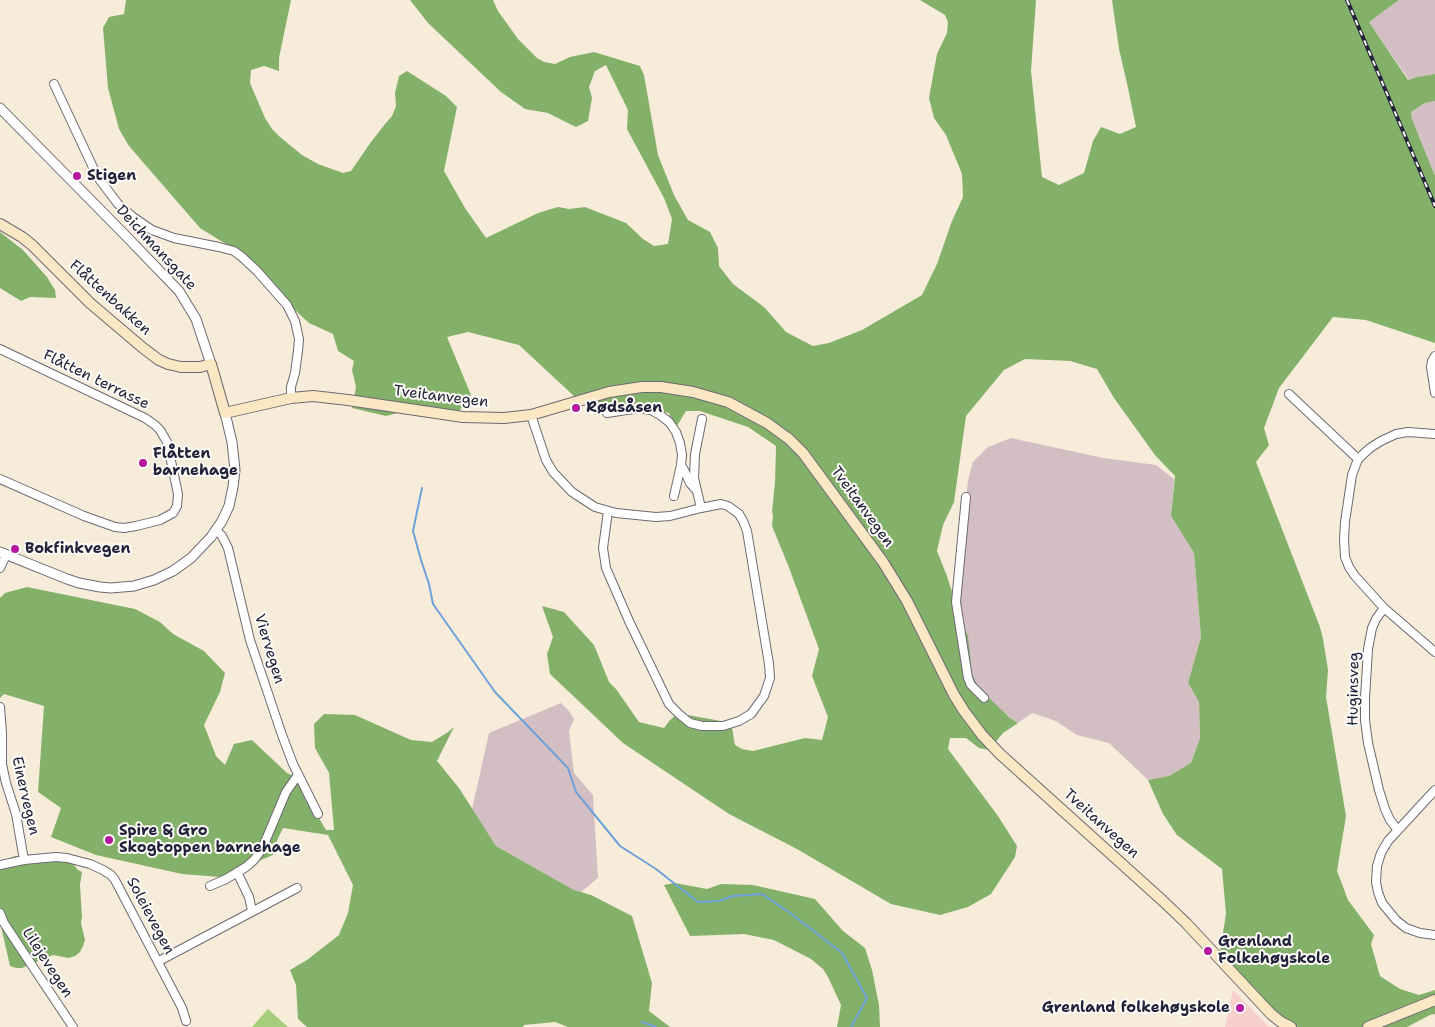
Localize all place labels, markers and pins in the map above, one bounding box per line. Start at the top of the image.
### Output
place label: Stigen [87,167,136,185]
marker: Stigen [71,170,83,182]
place label: Rødsåsen [586,399,662,417]
marker: Rødsåsen [570,402,582,414]
place label: Flåtten barnehage [153,445,238,480]
marker: Flåtten barnehage [137,457,149,469]
place label: Bokfinkvegen [25,540,130,558]
marker: Bokfinkvegen [9,543,21,555]
place label: Spire & Gro Skogtoppen barnehage [119,822,301,857]
marker: Spire & Gro Skogtoppen barnehage [103,834,115,846]
place label: Grenland Folkehøyskole [1218,933,1330,968]
marker: Grenland Folkehøyskole [1202,945,1214,957]
place label: Grenland folkehøyskole [1042,999,1230,1017]
marker: Grenland folkehøyskole [1234,1002,1246,1014]

